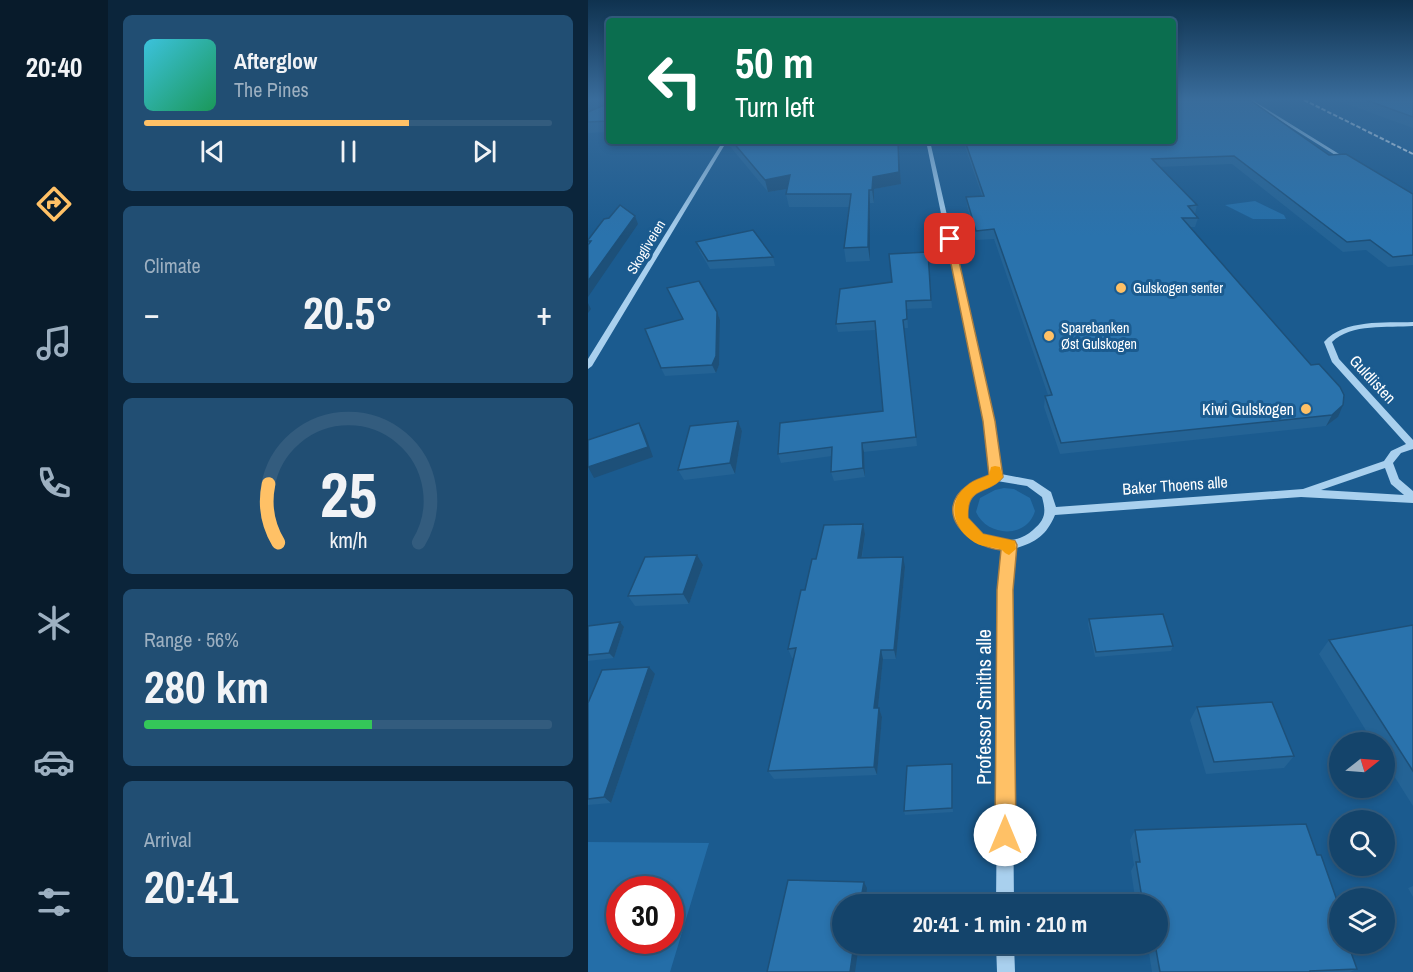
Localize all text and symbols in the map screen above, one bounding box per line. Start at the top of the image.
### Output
text: 50 m [735,35,814,91]
icon: left [636,42,714,120]
text: Afterglow [234,46,317,76]
text: 20:40 [26,49,82,85]
text: The Pines [234,76,309,103]
text: Turn left [735,89,814,125]
icon: previous [196,135,229,168]
icon: pause [332,135,365,168]
icon: next [468,135,501,168]
icon: directions [33,183,75,225]
pin [924,213,975,264]
street label: Skogliveien [623,217,669,277]
icon: arrive [933,222,966,255]
text: Climate [144,252,201,279]
place label: Gulskogen senter [1133,279,1223,297]
marker: Gulskogen senter [1114,281,1128,295]
text: 20.5° [303,282,393,343]
text: − [144,291,160,335]
text: + [536,291,552,335]
place label: Sparebanken Øst Gulskogen [1061,319,1137,353]
icon: music [33,322,75,364]
marker: Sparebanken Øst Gulskogen [1042,329,1056,343]
street label: Guldlisten [1345,350,1401,408]
place label: Kiwi Gulskogen [1202,398,1294,420]
marker: Kiwi Gulskogen [1299,402,1313,416]
text: 25 [320,452,376,536]
icon: phone [33,462,75,504]
street label: Baker Thoens alle [1122,470,1228,500]
text: km/h [329,526,367,555]
icon: climate [33,602,75,644]
text: Range · 56% [144,626,239,653]
street label: Professor Smiths alle [970,629,997,785]
text: 280 km [144,656,269,717]
north arrow [1329,732,1395,798]
map controls [1329,732,1395,954]
icon: car [33,741,75,783]
position arrow [973,803,1037,867]
button: search [1329,810,1395,876]
text: Arrival [144,826,191,853]
text: 20:41 [144,856,238,917]
speed limit sign: 30 [606,876,684,954]
icon: filters [33,881,75,923]
button: layers [1329,888,1395,954]
text: 20:41 · 1 min · 210 m [913,909,1087,939]

